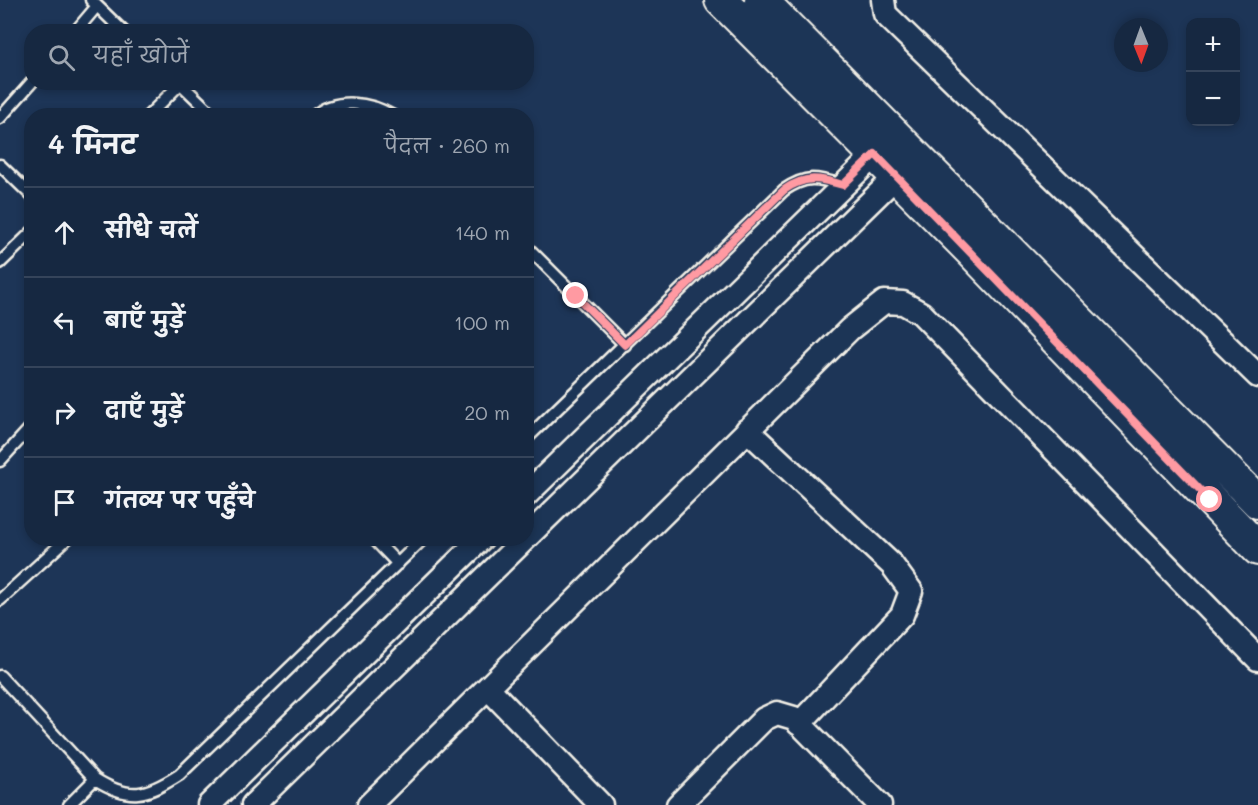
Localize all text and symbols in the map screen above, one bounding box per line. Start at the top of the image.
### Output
north arrow [1114,18,1168,72]
map controls [1186,18,1240,126]
button: + [1186,18,1240,72]
search box [24,24,534,90]
text: यहाँ खोजें [93,40,189,69]
icon: search [45,41,78,74]
button: − [1186,72,1240,126]
text: 4 मिनट [48,127,137,161]
text: पैदल · 260 m [384,132,510,158]
text: सीधे चलें [105,215,197,244]
icon: ahead [48,216,81,249]
text: 140 m [455,219,510,245]
route end [562,282,588,308]
text: बाएँ मुड़ें [105,305,185,334]
icon: left [48,306,81,339]
text: 100 m [454,309,510,335]
text: दाएँ मुड़ें [105,395,184,424]
icon: right [48,396,81,429]
text: 20 m [464,399,510,425]
text: गंतव्य पर पहुँचे [105,485,255,514]
icon: arrive [48,486,81,519]
route start [1196,486,1222,512]

